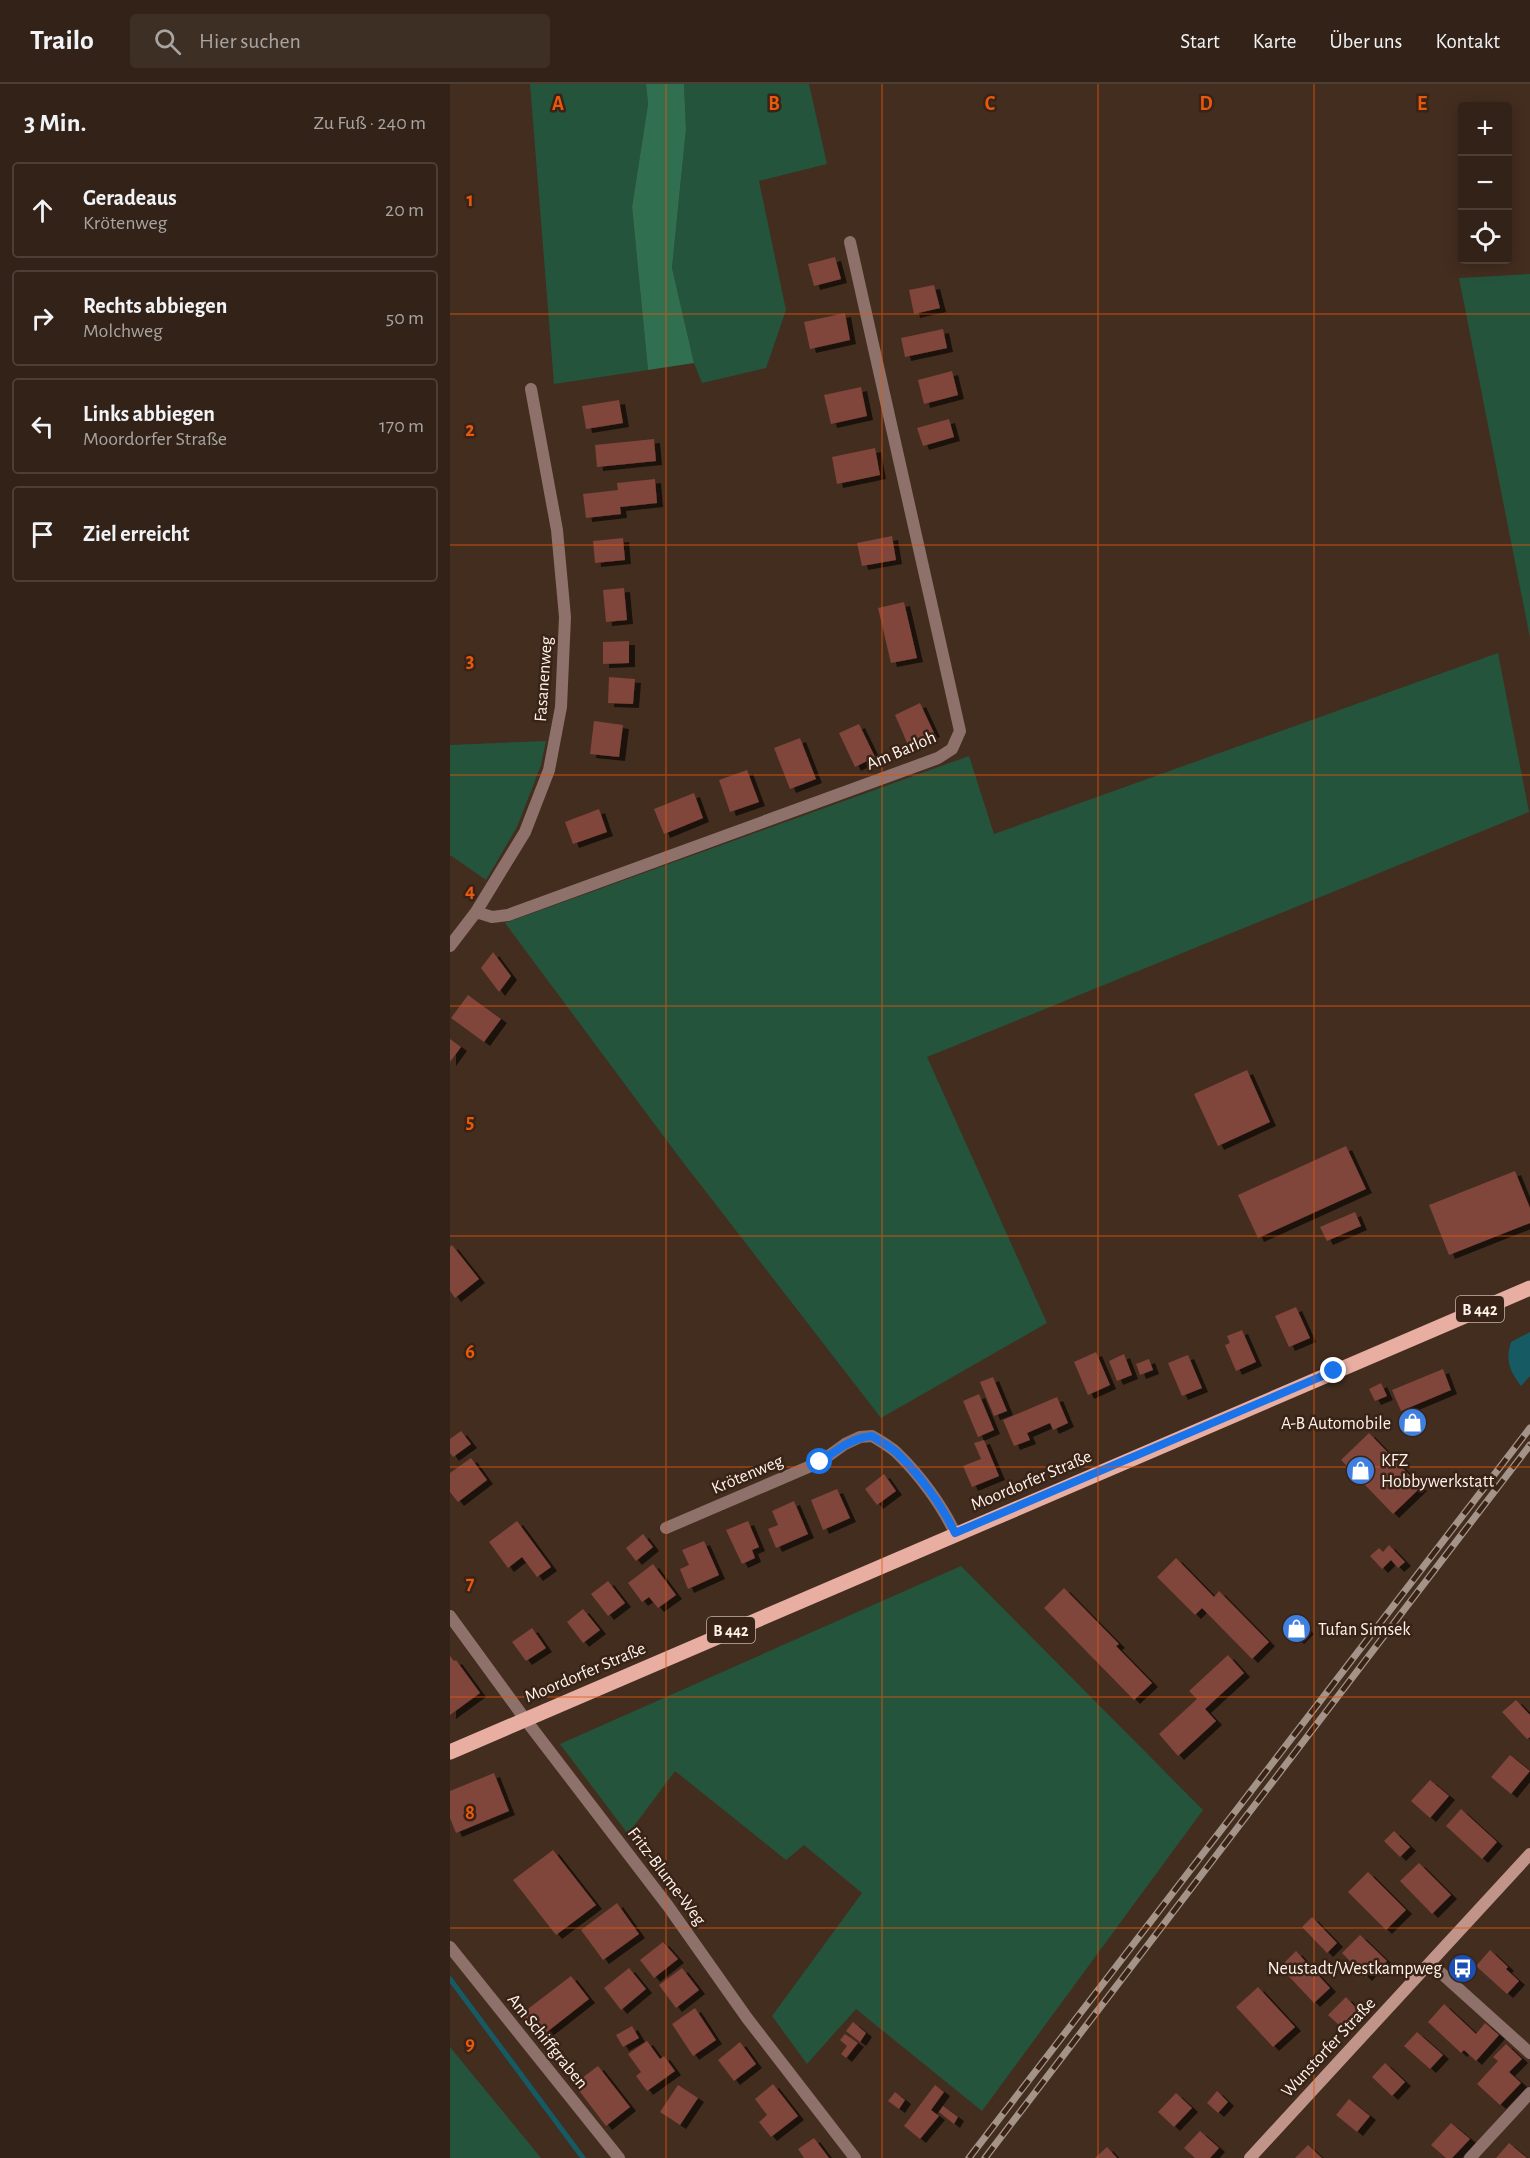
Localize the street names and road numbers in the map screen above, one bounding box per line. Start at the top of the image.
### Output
street label: Fasanenweg [532,635,556,722]
street label: Am Barloh [864,728,939,774]
road number: B 442 [1456,1296,1504,1322]
street label: Moordorfer Straße [968,1447,1095,1515]
street label: Krötenweg [709,1452,786,1498]
road number: B 442 [707,1617,755,1643]
street label: Moordorfer Straße [522,1639,649,1707]
street label: Fritz-Blume-Weg [624,1824,709,1929]
street label: Am Schiffgraben [504,1991,591,2093]
street label: Wunstorfer Straße [1278,1994,1379,2101]

